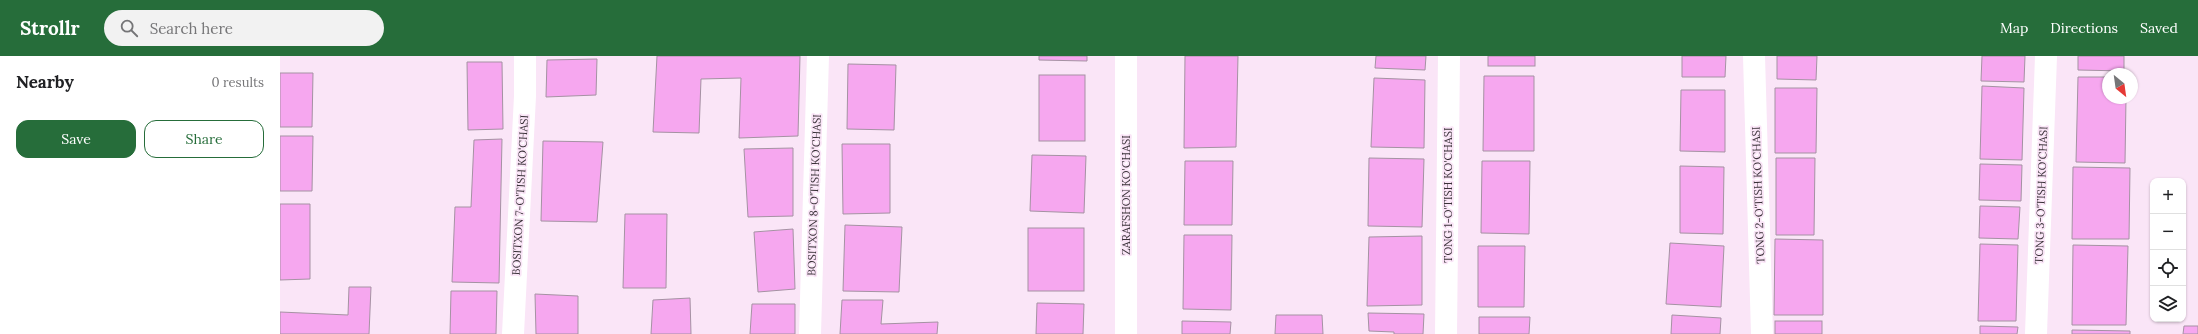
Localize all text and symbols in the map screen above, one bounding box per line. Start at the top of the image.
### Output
search box [104,10,384,46]
text: Strollr [20,16,80,40]
icon: search [118,17,140,39]
text: Search here [150,19,233,38]
text: Map [2000,19,2028,37]
text: Directions [2050,19,2118,37]
text: Saved [2140,19,2178,37]
north arrow [2102,68,2138,104]
text: Nearby [16,71,74,93]
text: 0 results [212,74,264,91]
street label: BOSITXON 7-O'TISH KO'CHASI [509,114,531,276]
street label: BOSITXON 8-O'TISH KO'CHASI [804,114,824,276]
button: Save [16,120,136,158]
button: Share [144,120,264,158]
street label: TONG 2-O'TISH KO'CHASI [1749,126,1767,264]
street label: TONG 3-O'TISH KO'CHASI [2032,126,2050,264]
street label: TONG 1-O'TISH KO'CHASI [1441,127,1455,263]
street label: ZARAFSHON KO'CHASI [1119,135,1133,255]
map controls [2150,178,2186,322]
button: + [2150,178,2186,214]
button: − [2150,214,2186,250]
button: locate [2150,250,2186,286]
button: layers [2150,286,2186,322]

